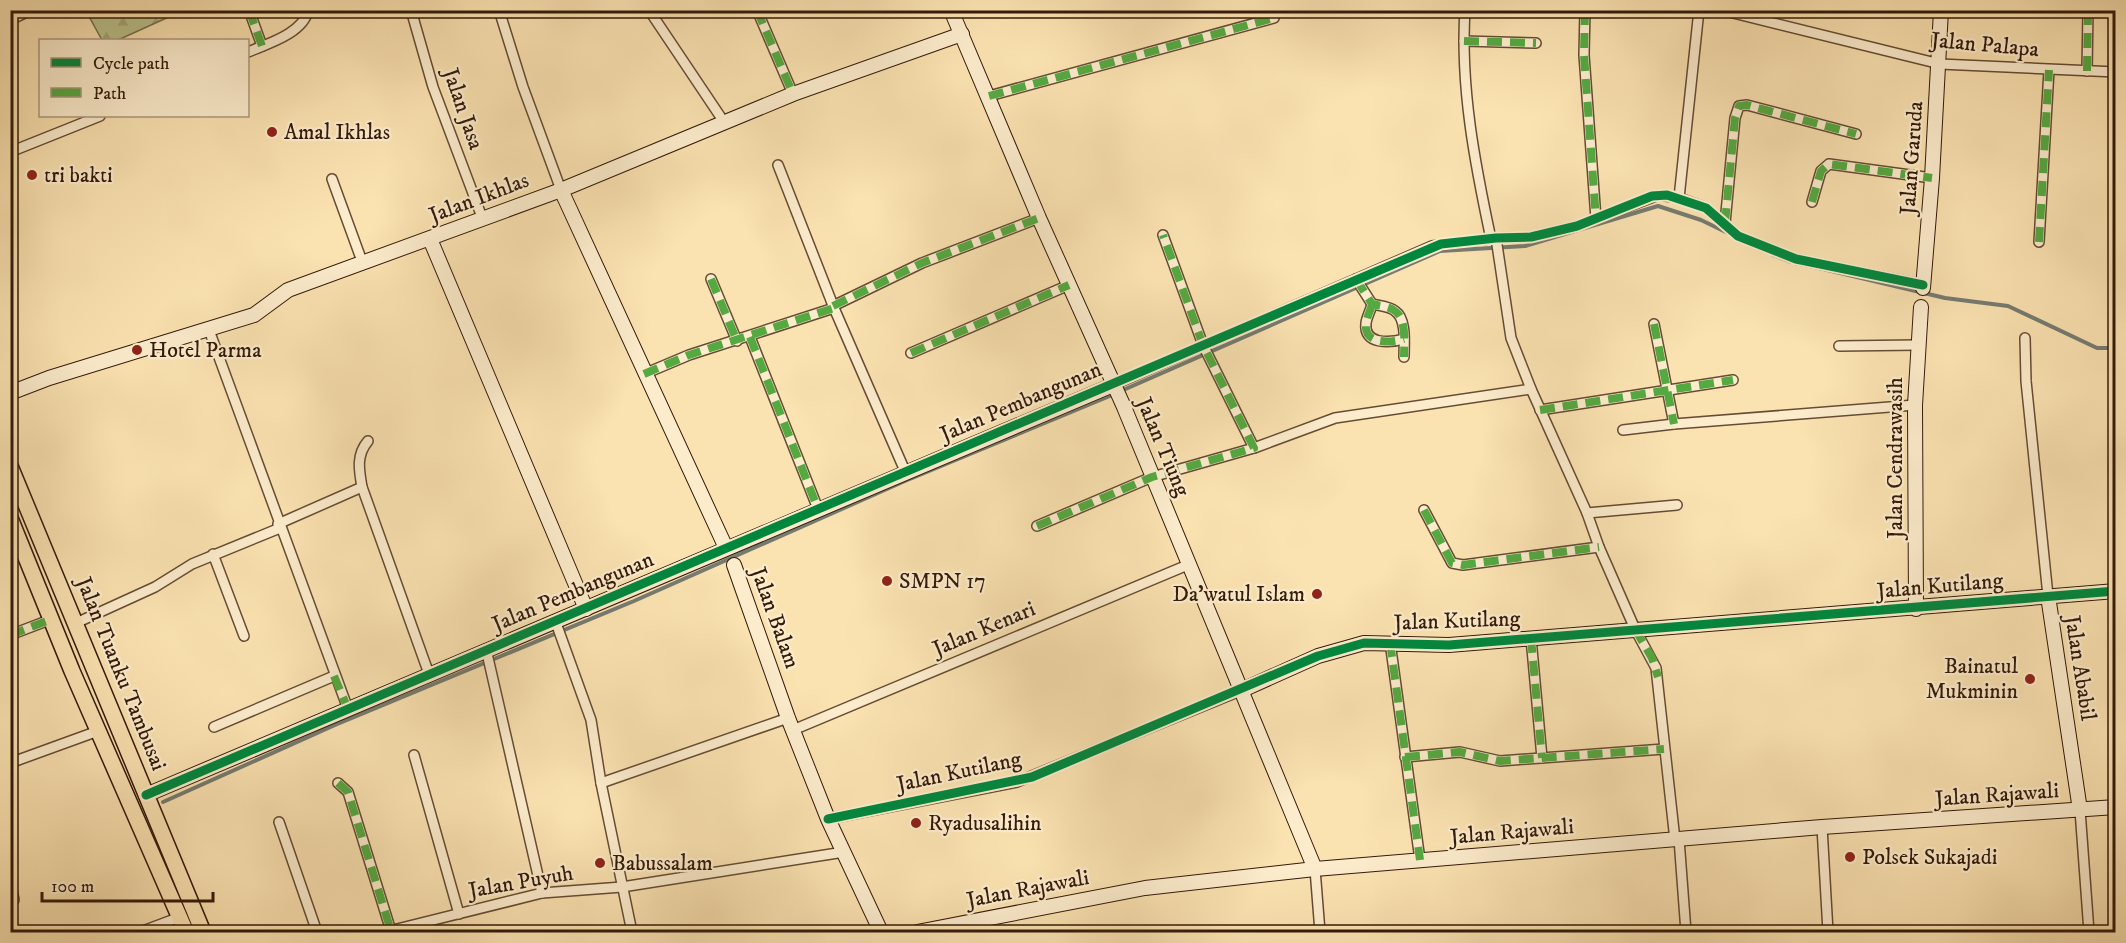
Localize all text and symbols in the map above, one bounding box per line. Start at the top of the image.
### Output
street label: Jalan Palapa [1928,27,2041,63]
legend [39,39,249,117]
text: Cycle path [93,53,170,75]
street label: Jalan Jasa [436,63,490,154]
text: Path [93,83,127,105]
street label: Jalan Garuda [1894,100,1929,218]
place label: Amal Ikhlas [284,119,390,146]
marker: Amal Ikhlas [265,125,279,139]
place label: tri bakti [44,162,113,189]
street label: Jalan Ikhlas [423,167,533,230]
marker: tri bakti [25,168,39,182]
place label: Hotel Parma [149,337,262,364]
marker: Hotel Parma [130,343,144,357]
street label: Jalan Pembangunan [934,356,1106,449]
street label: Jalan Cendrawasih [1882,377,1909,541]
street label: Jalan Tiung [1129,392,1196,501]
street label: Jalan Pembangunan [486,546,658,639]
street label: Jalan Balam [744,562,806,672]
street label: Jalan Kutilang [1874,567,2005,605]
place label: SMPN 17 [899,568,986,595]
street label: Jalan Tuanku Tambusai [69,571,172,775]
marker: SMPN 17 [880,574,894,588]
place label: Da'watul Islam [1173,581,1305,608]
marker: Da'watul Islam [1310,587,1324,601]
street label: Jalan Kenari [927,595,1039,663]
street label: Jalan Kutilang [1391,605,1521,637]
street label: Jalan Ababil [2058,612,2102,723]
place label: Bainatul Mukminin [1926,653,2019,705]
marker: Bainatul Mukminin [2023,672,2037,686]
street label: Jalan Kutilang [892,746,1024,799]
street label: Jalan Rajawali [1932,777,2060,813]
place label: Ryadusalihin [928,810,1042,837]
street label: Jalan Rajawali [1447,813,1575,851]
marker: Ryadusalihin [909,816,923,830]
place label: Polsek Sukajadi [1862,844,1997,871]
place label: Babussalam [612,850,713,877]
marker: Polsek Sukajadi [1843,850,1857,864]
marker: Babussalam [593,856,607,870]
street label: Jalan Puyuh [465,859,576,905]
street label: Jalan Rajawali [963,864,1091,914]
scale bar [42,865,213,903]
text: 100 m [51,876,94,898]

